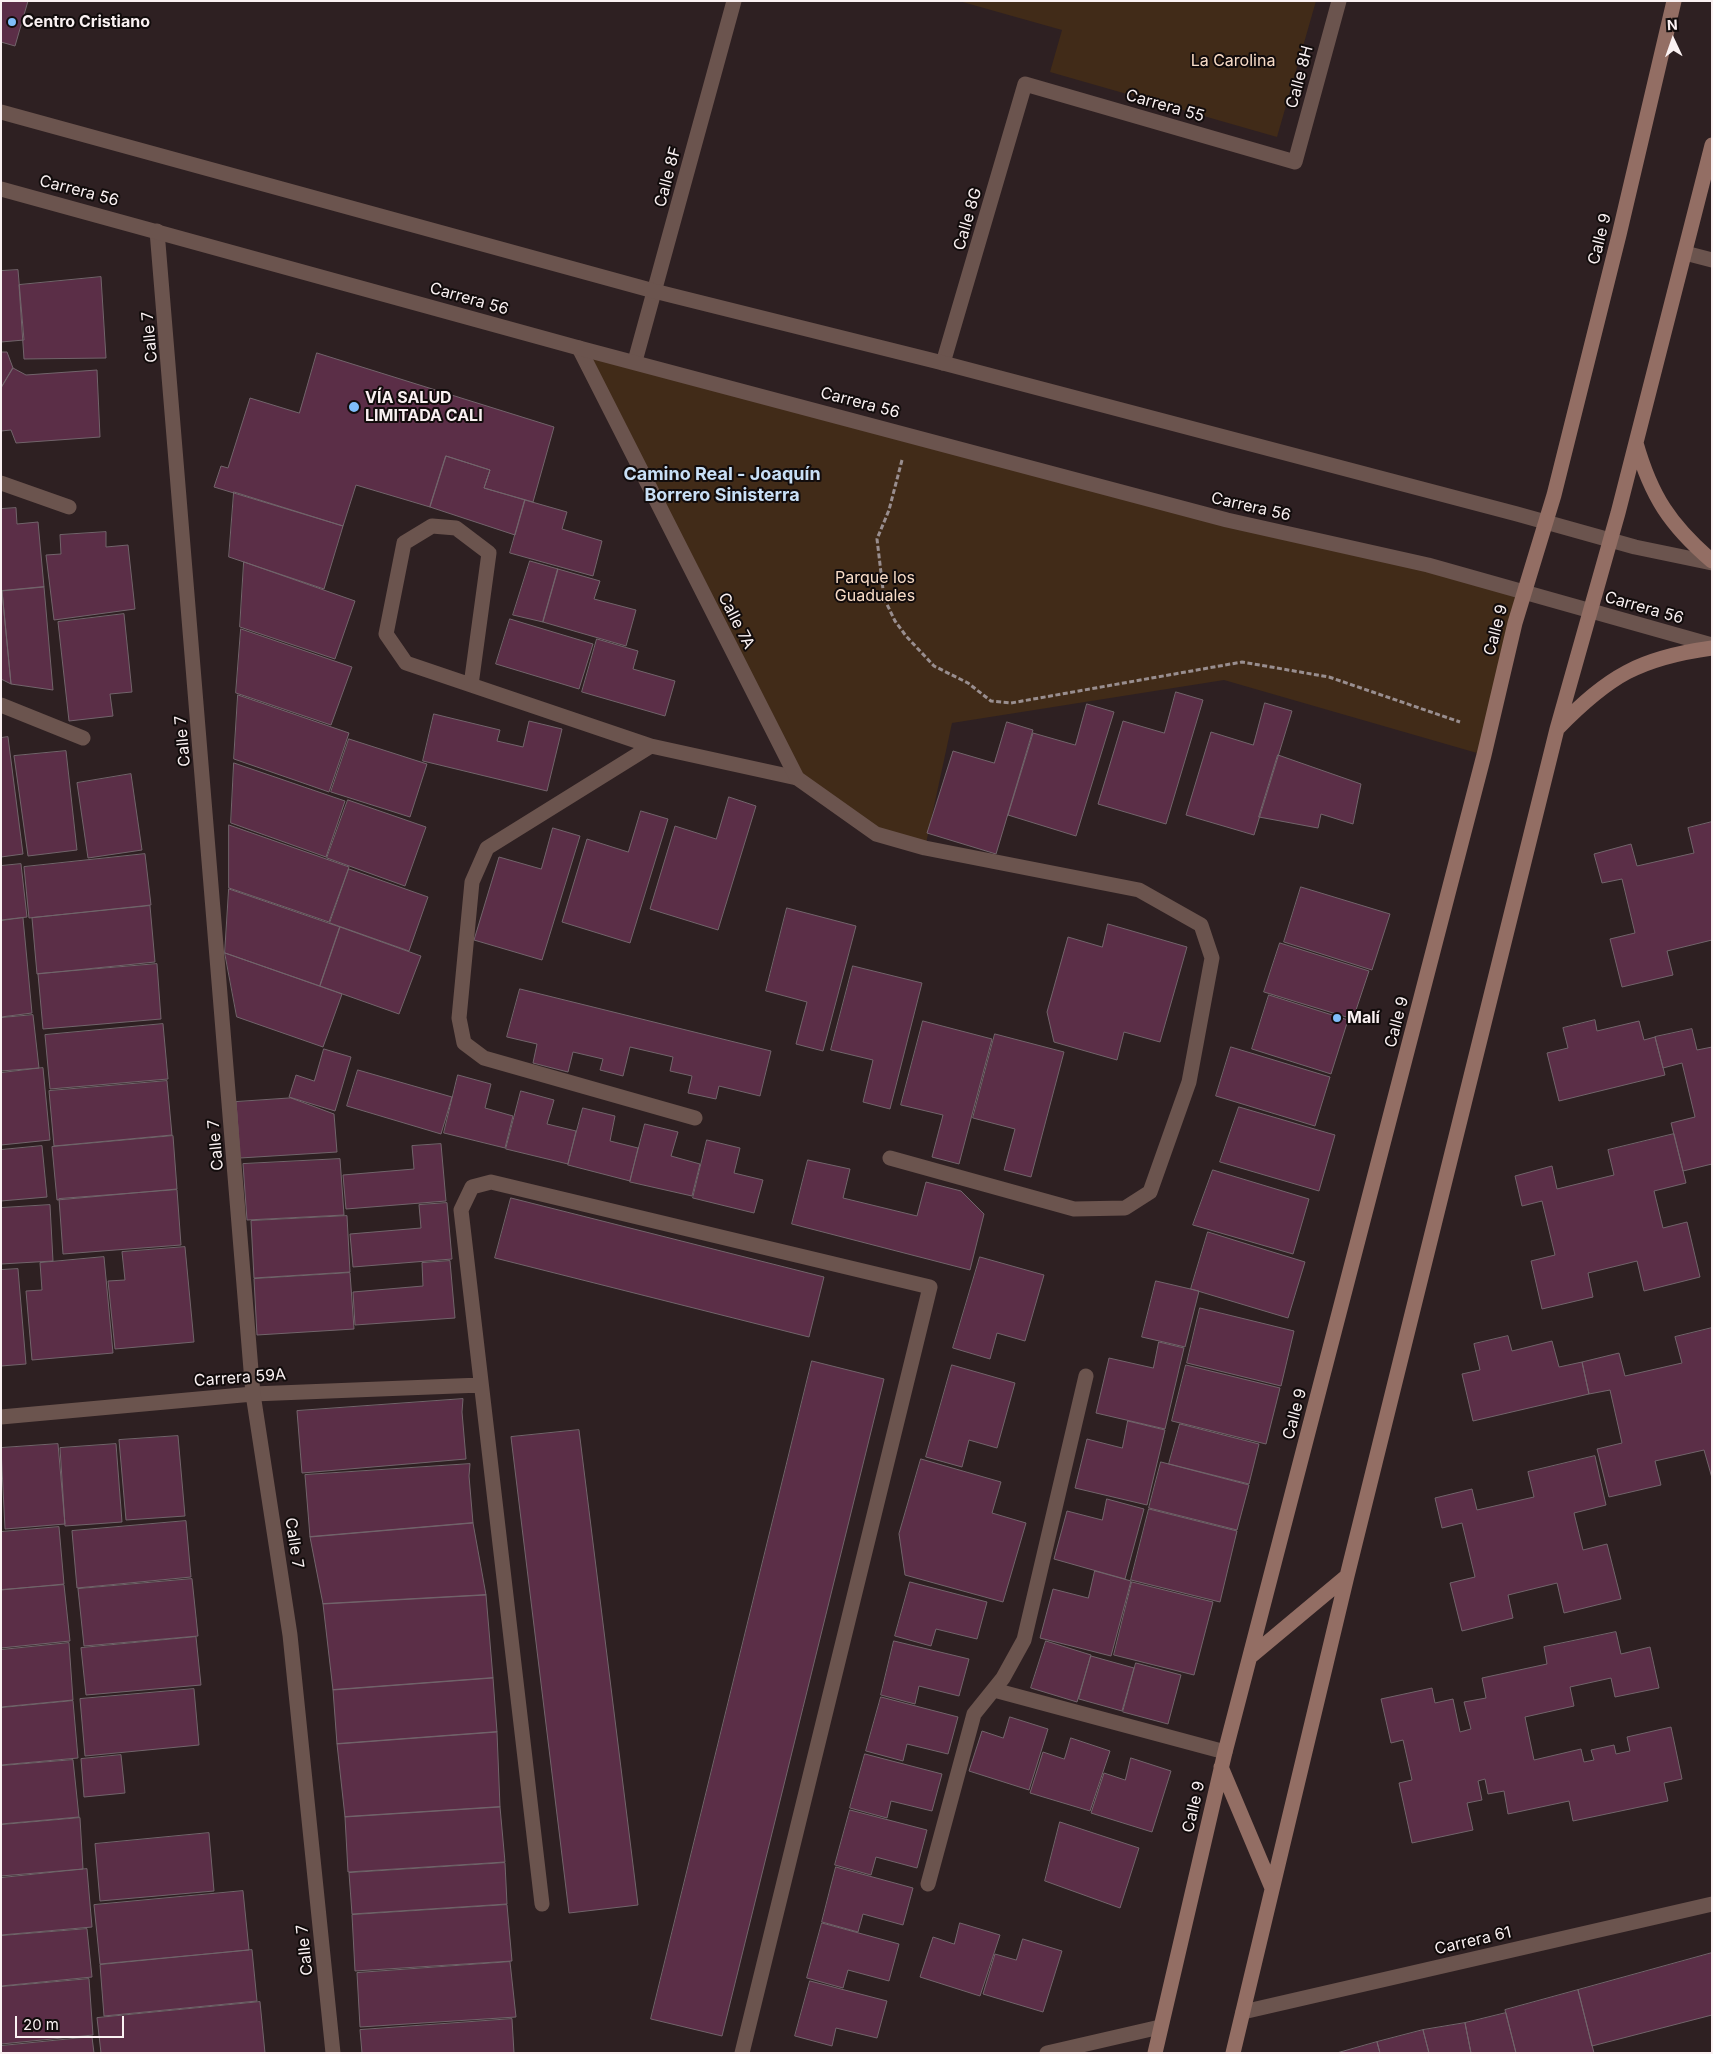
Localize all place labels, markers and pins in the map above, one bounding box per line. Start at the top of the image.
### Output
place label: Centro Cristiano [22,12,150,32]
marker: Centro Cristiano [6,16,18,28]
place label: VÍA SALUD LIMITADA CALI [365,388,483,426]
marker: VÍA SALUD LIMITADA CALI [347,400,361,414]
place label: Malí [1347,1008,1380,1028]
marker: Malí [1331,1012,1343,1024]

